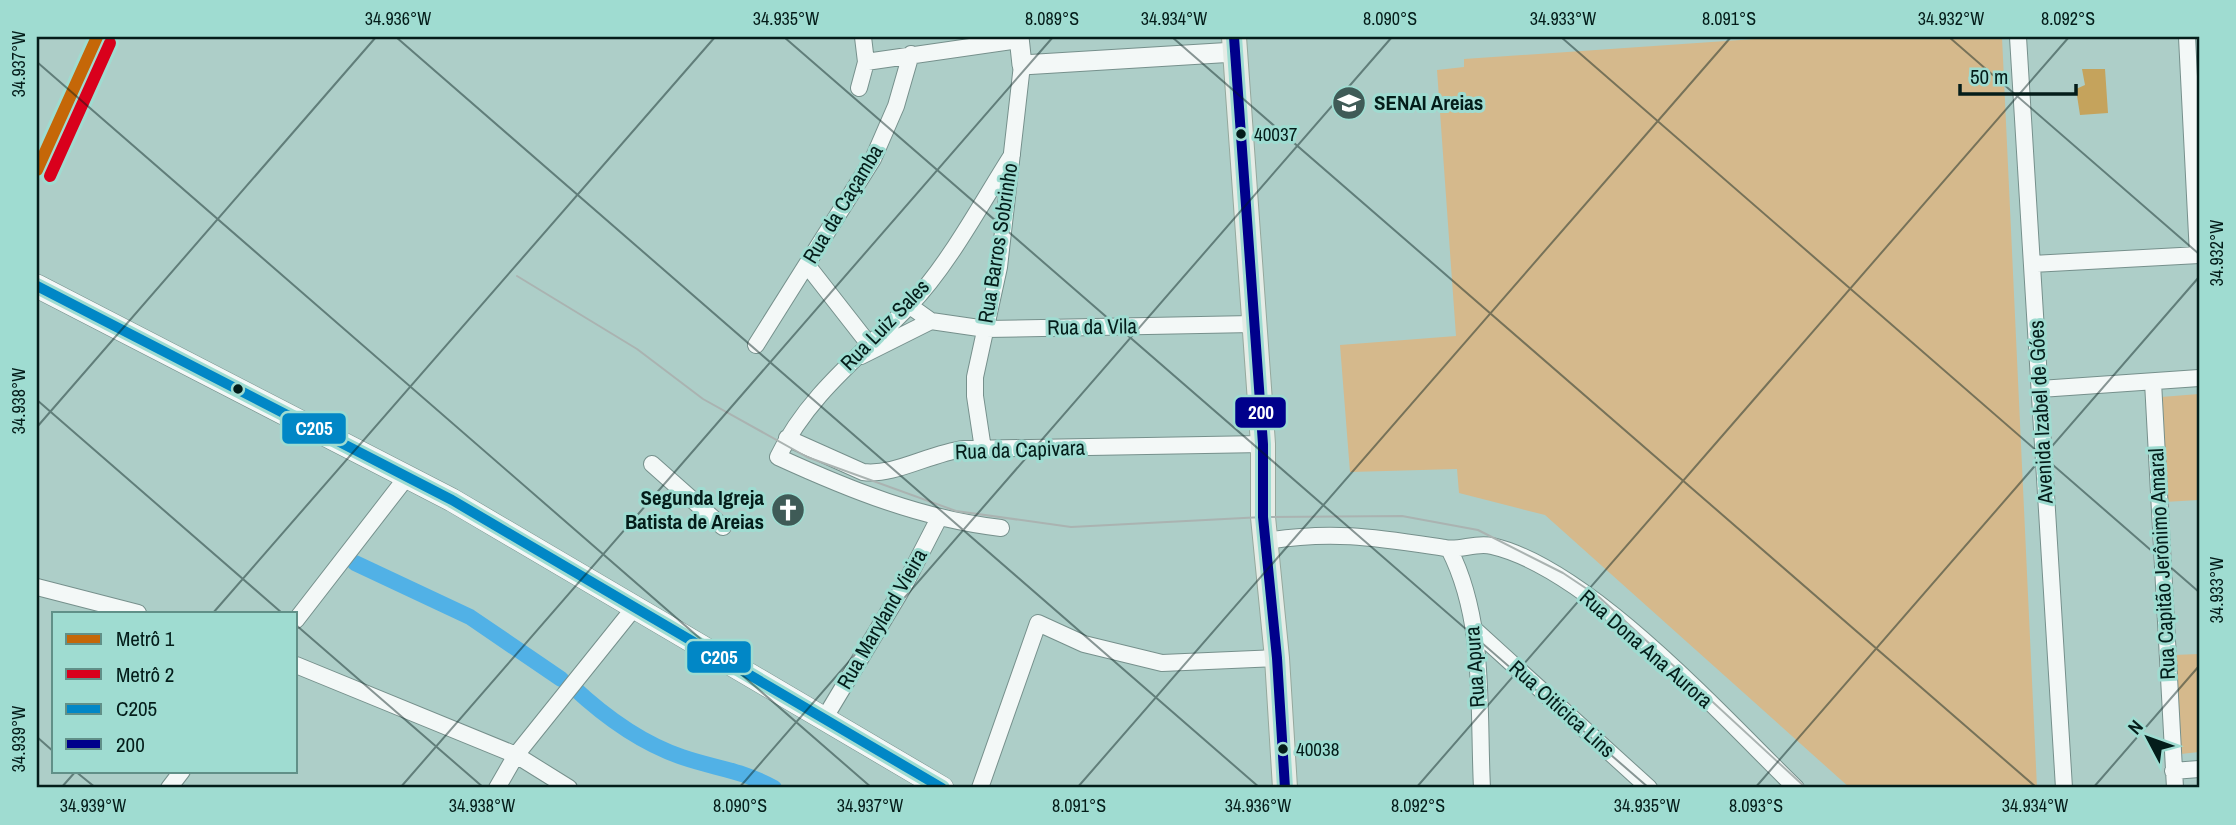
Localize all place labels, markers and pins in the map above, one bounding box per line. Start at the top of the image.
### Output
school or university icon: SENAI Areias [1330,84,1368,122]
place label: SENAI Areias [1374,88,1483,117]
place label: 40037 [1254,121,1298,147]
marker: 40037 [1234,127,1248,141]
unlabelled marker [231,382,245,396]
place label: Segunda Igreja Batista de Areias [625,483,764,536]
church icon: Segunda Igreja Batista de Areias [769,491,807,529]
place label: 40038 [1296,736,1339,762]
marker: 40038 [1276,742,1290,756]

